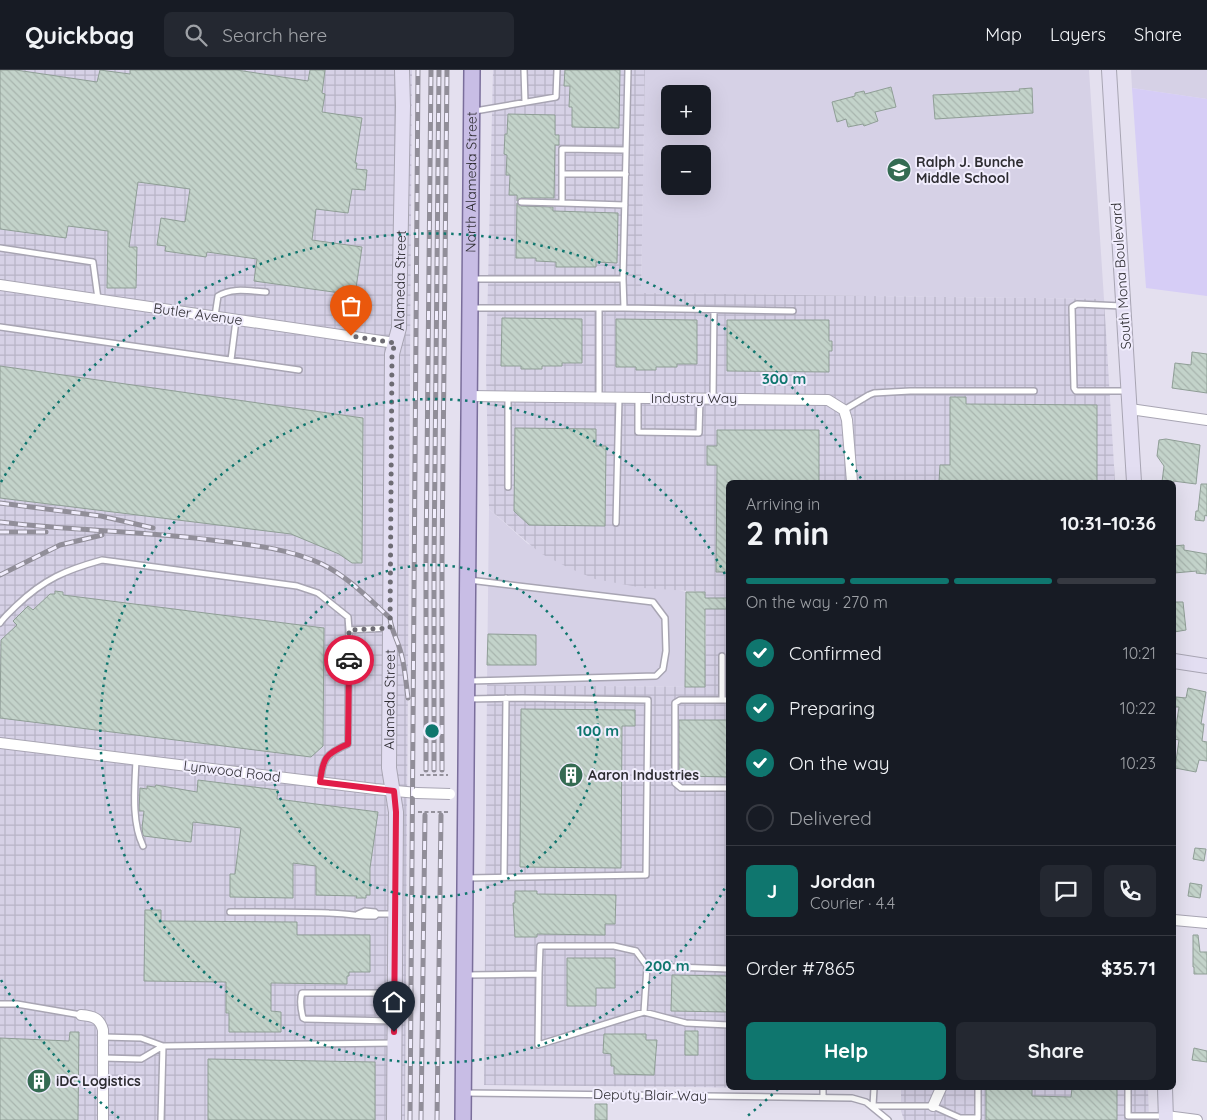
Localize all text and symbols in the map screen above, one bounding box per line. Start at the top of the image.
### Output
search box [164,12,514,57]
text: Quickbag [25,20,134,50]
icon: search [182,21,210,49]
text: Search here [222,23,327,47]
text: Map [985,23,1022,46]
text: Layers [1050,23,1106,46]
text: Share [1134,23,1182,46]
map controls [661,85,711,195]
button: + [661,85,711,135]
street label: North Alameda Street [461,111,481,253]
button: − [661,145,711,195]
place label: Ralph J. Bunche Middle School [916,153,1024,187]
school or university icon: Ralph J. Bunche Middle School [886,157,912,183]
street label: South Mona Boulevard [1107,202,1135,350]
street label: Alameda Street [390,230,410,331]
pin [330,285,372,336]
icon: bag [337,292,365,320]
street label: Butler Avenue [152,299,244,329]
text: 300 m [762,369,806,388]
street label: Industry Way [651,389,737,407]
text: Arriving in [746,494,820,514]
text: 10:31–10:36 [1060,511,1156,535]
text: 2 min [746,513,829,553]
text: On the way · 270 m [746,592,888,612]
courier [324,635,374,685]
icon: check [746,639,774,667]
text: Confirmed [789,641,882,665]
text: 10:21 [1123,643,1156,663]
icon: car [335,646,363,674]
street label: Alameda Street [380,649,399,750]
icon: check [746,694,774,722]
text: Preparing [789,696,875,720]
text: 10:22 [1120,698,1156,718]
text: 100 m [577,721,619,740]
centre of rings [423,722,441,740]
icon: check [746,749,774,777]
text: On the way [789,751,890,775]
text: 10:23 [1120,753,1156,773]
street label: Lynwood Road [182,756,282,786]
building icon: Aaron Industries [558,762,584,788]
place label: Aaron Industries [588,766,699,784]
text: Delivered [789,806,872,830]
button: chat [1040,865,1092,917]
button: phone [1104,865,1156,917]
text: Jordan [810,869,875,893]
text: J [767,879,777,903]
text: Courier · 4.4 [810,893,895,913]
text: 200 m [645,956,690,975]
text: Order #7865 [746,956,855,980]
text: $35.71 [1101,956,1156,980]
pin [373,981,415,1032]
icon: home [380,988,408,1016]
button: Help [746,1022,946,1080]
button: Share [956,1022,1156,1080]
building icon: iDC Logistics [26,1068,52,1094]
place label: iDC Logistics [56,1072,141,1090]
street label: Deputy Blair Way [593,1085,707,1105]

